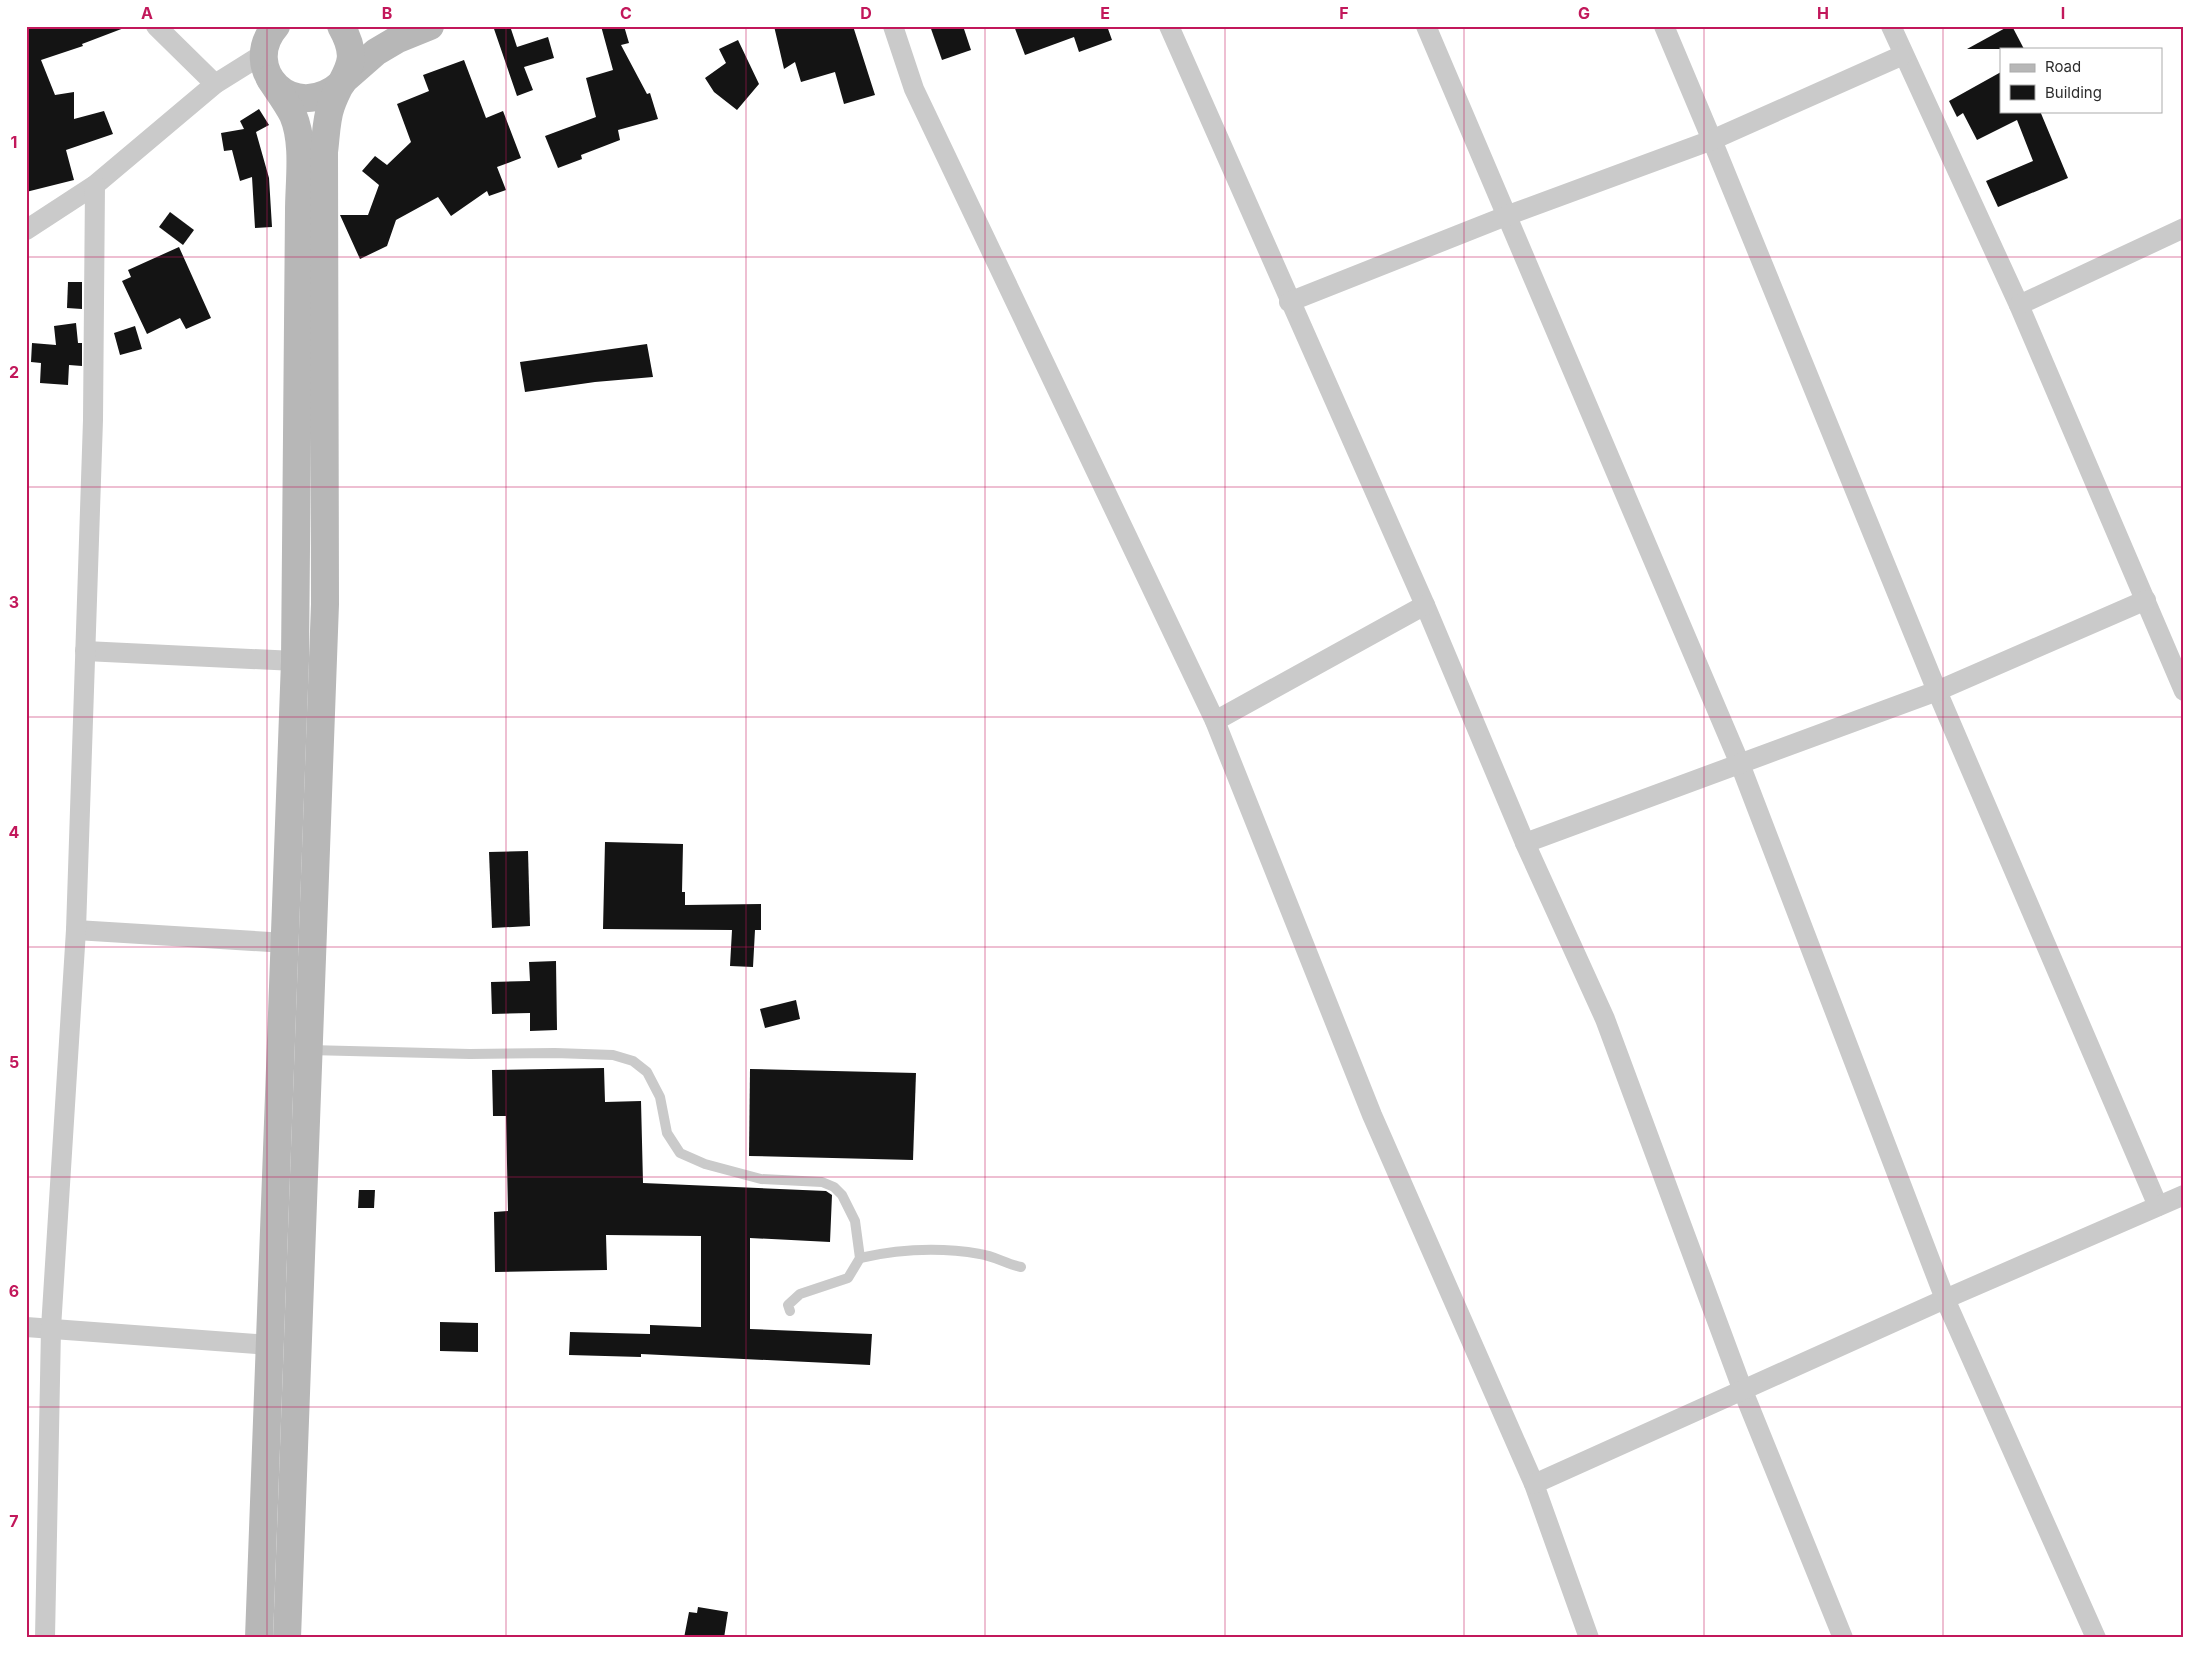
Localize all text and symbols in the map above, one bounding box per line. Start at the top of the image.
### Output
text: A [141,3,153,23]
text: B [382,3,392,23]
text: C [620,3,632,23]
text: D [860,3,872,23]
text: E [1100,3,1110,23]
text: F [1339,3,1349,23]
text: G [1578,3,1590,23]
text: H [1817,3,1829,23]
text: I [2061,3,2065,23]
legend [2000,48,2162,112]
text: Road [2045,57,2081,76]
text: Building [2045,83,2102,102]
text: 1 [11,132,17,152]
text: 2 [9,362,19,382]
text: 3 [9,592,19,612]
text: 4 [9,822,20,842]
text: 5 [9,1052,19,1072]
text: 6 [9,1281,19,1301]
text: 7 [9,1511,19,1531]

